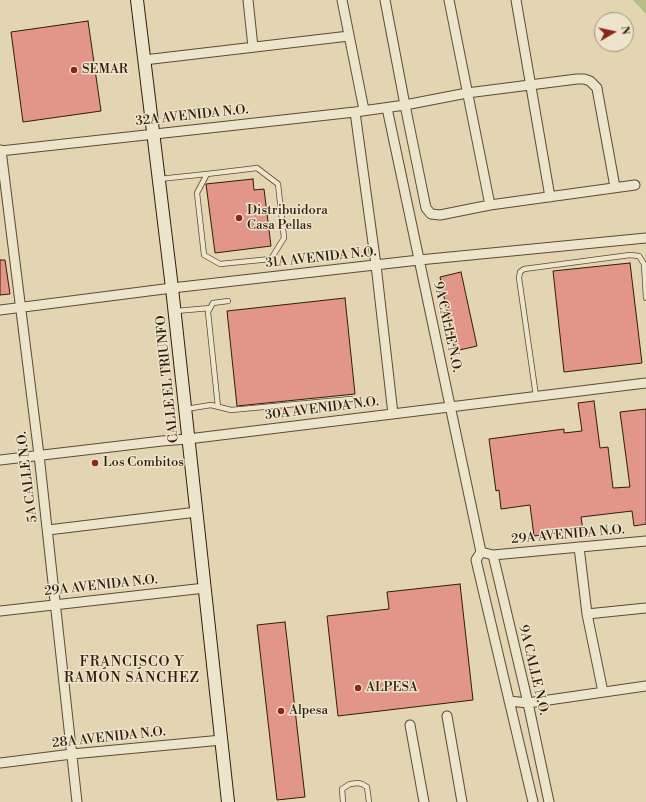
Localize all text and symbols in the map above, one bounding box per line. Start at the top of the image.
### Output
north arrow [594,12,634,52]
text: N [617,25,632,36]
place label: SEMAR [82,62,128,78]
marker: SEMAR [69,65,79,75]
street label: 32A AVENIDA N.O. [135,102,249,130]
place label: Distribuidora Casa Pellas [247,203,328,234]
marker: Distribuidora Casa Pellas [234,213,244,223]
street label: 31A AVENIDA N.O. [265,244,377,272]
street label: 9A CALLE N.O. [430,280,464,374]
street label: CALLE EL TRIUNFO [154,314,182,444]
street label: 30A AVENIDA N.O. [264,394,380,424]
street label: 5A CALLE N.O. [15,431,41,523]
place label: Los Combitos [103,455,184,471]
marker: Los Combitos [90,458,100,468]
street label: 29A AVENIDA N.O. [511,522,625,548]
street label: 29A AVENIDA N.O. [44,572,158,600]
street label: 9A CALLE N.O. [515,623,551,717]
district label: FRANCISCO Y RAMÓN SÁNCHEZ [64,655,200,688]
place label: ALPESA [366,680,418,696]
marker: ALPESA [353,683,363,693]
place label: Alpesa [289,703,328,719]
marker: Alpesa [276,706,286,716]
street label: 28A AVENIDA N.O. [51,724,167,752]

